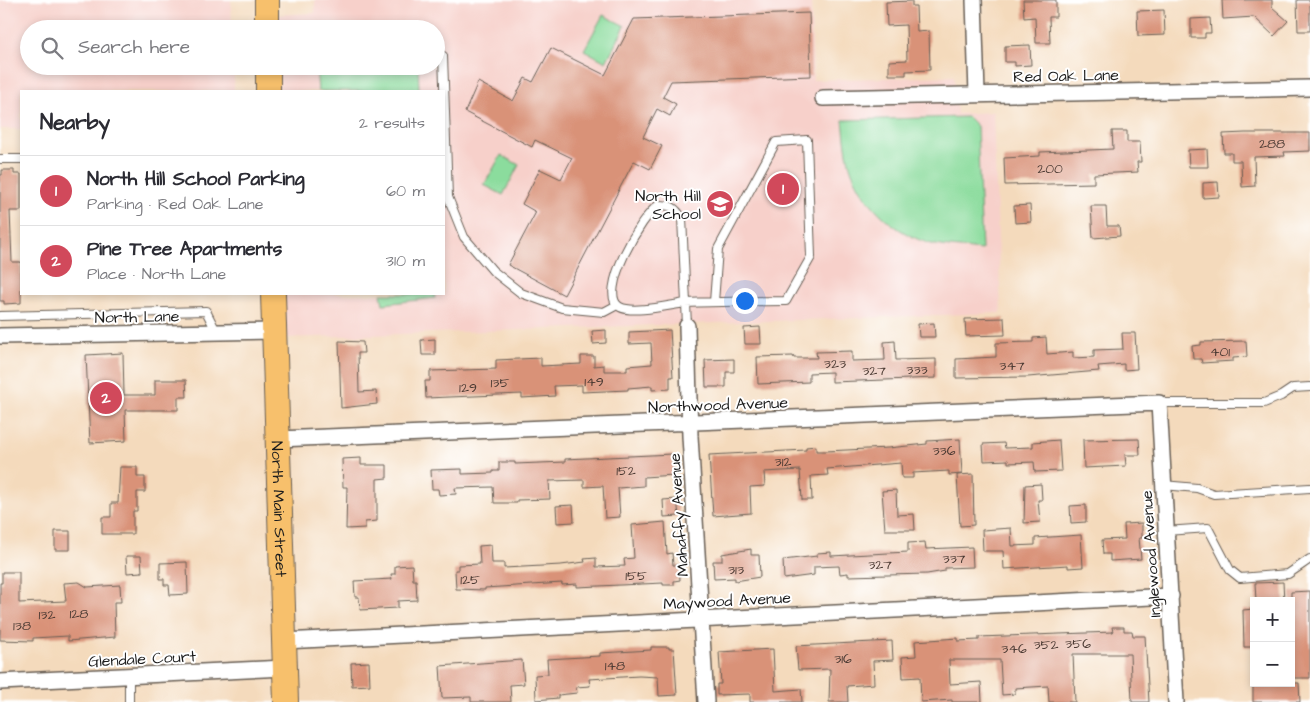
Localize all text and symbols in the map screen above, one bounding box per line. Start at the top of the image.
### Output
search box [20,20,445,75]
icon: search [38,34,66,62]
text: Search here [78,34,190,61]
street label: Red Oak Lane [1013,64,1119,88]
text: Nearby [40,108,110,137]
text: 2 results [359,112,425,134]
house number: 288 [1259,134,1285,154]
house number: 200 [1037,159,1063,179]
text: North Hill School Parking [87,166,304,193]
pin: 1 [767,170,799,208]
text: 1 [55,180,57,202]
text: 60 m [386,180,425,202]
place label: North Hill School [635,185,701,225]
school or university icon: North Hill School [705,189,735,219]
text: Parking · Red Oak Lane [87,193,263,215]
text: Pine Tree Apartments [87,236,282,263]
text: 2 [51,250,61,272]
text: 310 m [386,250,425,272]
text: Place · North Lane [87,263,226,285]
your location [732,288,758,314]
street label: North Lane [95,305,180,329]
house number: 401 [1210,342,1230,362]
house number: 323 [824,354,846,374]
house number: 347 [999,356,1025,376]
house number: 333 [906,360,928,380]
house number: 327 [862,361,886,381]
house number: 149 [584,372,604,392]
house number: 135 [491,373,510,393]
house number: 129 [459,378,477,398]
pin: 2 [90,379,122,417]
street label: Northwood Avenue [648,392,789,418]
street label: North Main Street [266,440,292,578]
house number: 336 [932,441,956,461]
street label: Mahaffy Avenue [664,452,695,577]
house number: 312 [775,452,791,472]
house number: 152 [616,461,636,481]
street label: Inglewood Avenue [1136,489,1167,618]
house number: 337 [943,549,966,569]
house number: 327 [868,555,892,575]
house number: 313 [728,560,744,580]
house number: 155 [625,566,647,586]
house number: 125 [460,570,480,590]
street label: Maywood Avenue [663,587,792,616]
map controls [1250,597,1295,687]
button: + [1250,597,1295,642]
house number: 128 [70,604,88,624]
house number: 132 [39,605,55,625]
house number: 138 [13,616,31,636]
house number: 356 [1065,634,1091,654]
house number: 352 [1033,635,1059,655]
house number: 346 [1001,639,1027,659]
button: − [1250,642,1295,687]
street label: Glendale Court [88,645,197,673]
house number: 316 [834,649,852,669]
house number: 148 [605,656,625,676]

